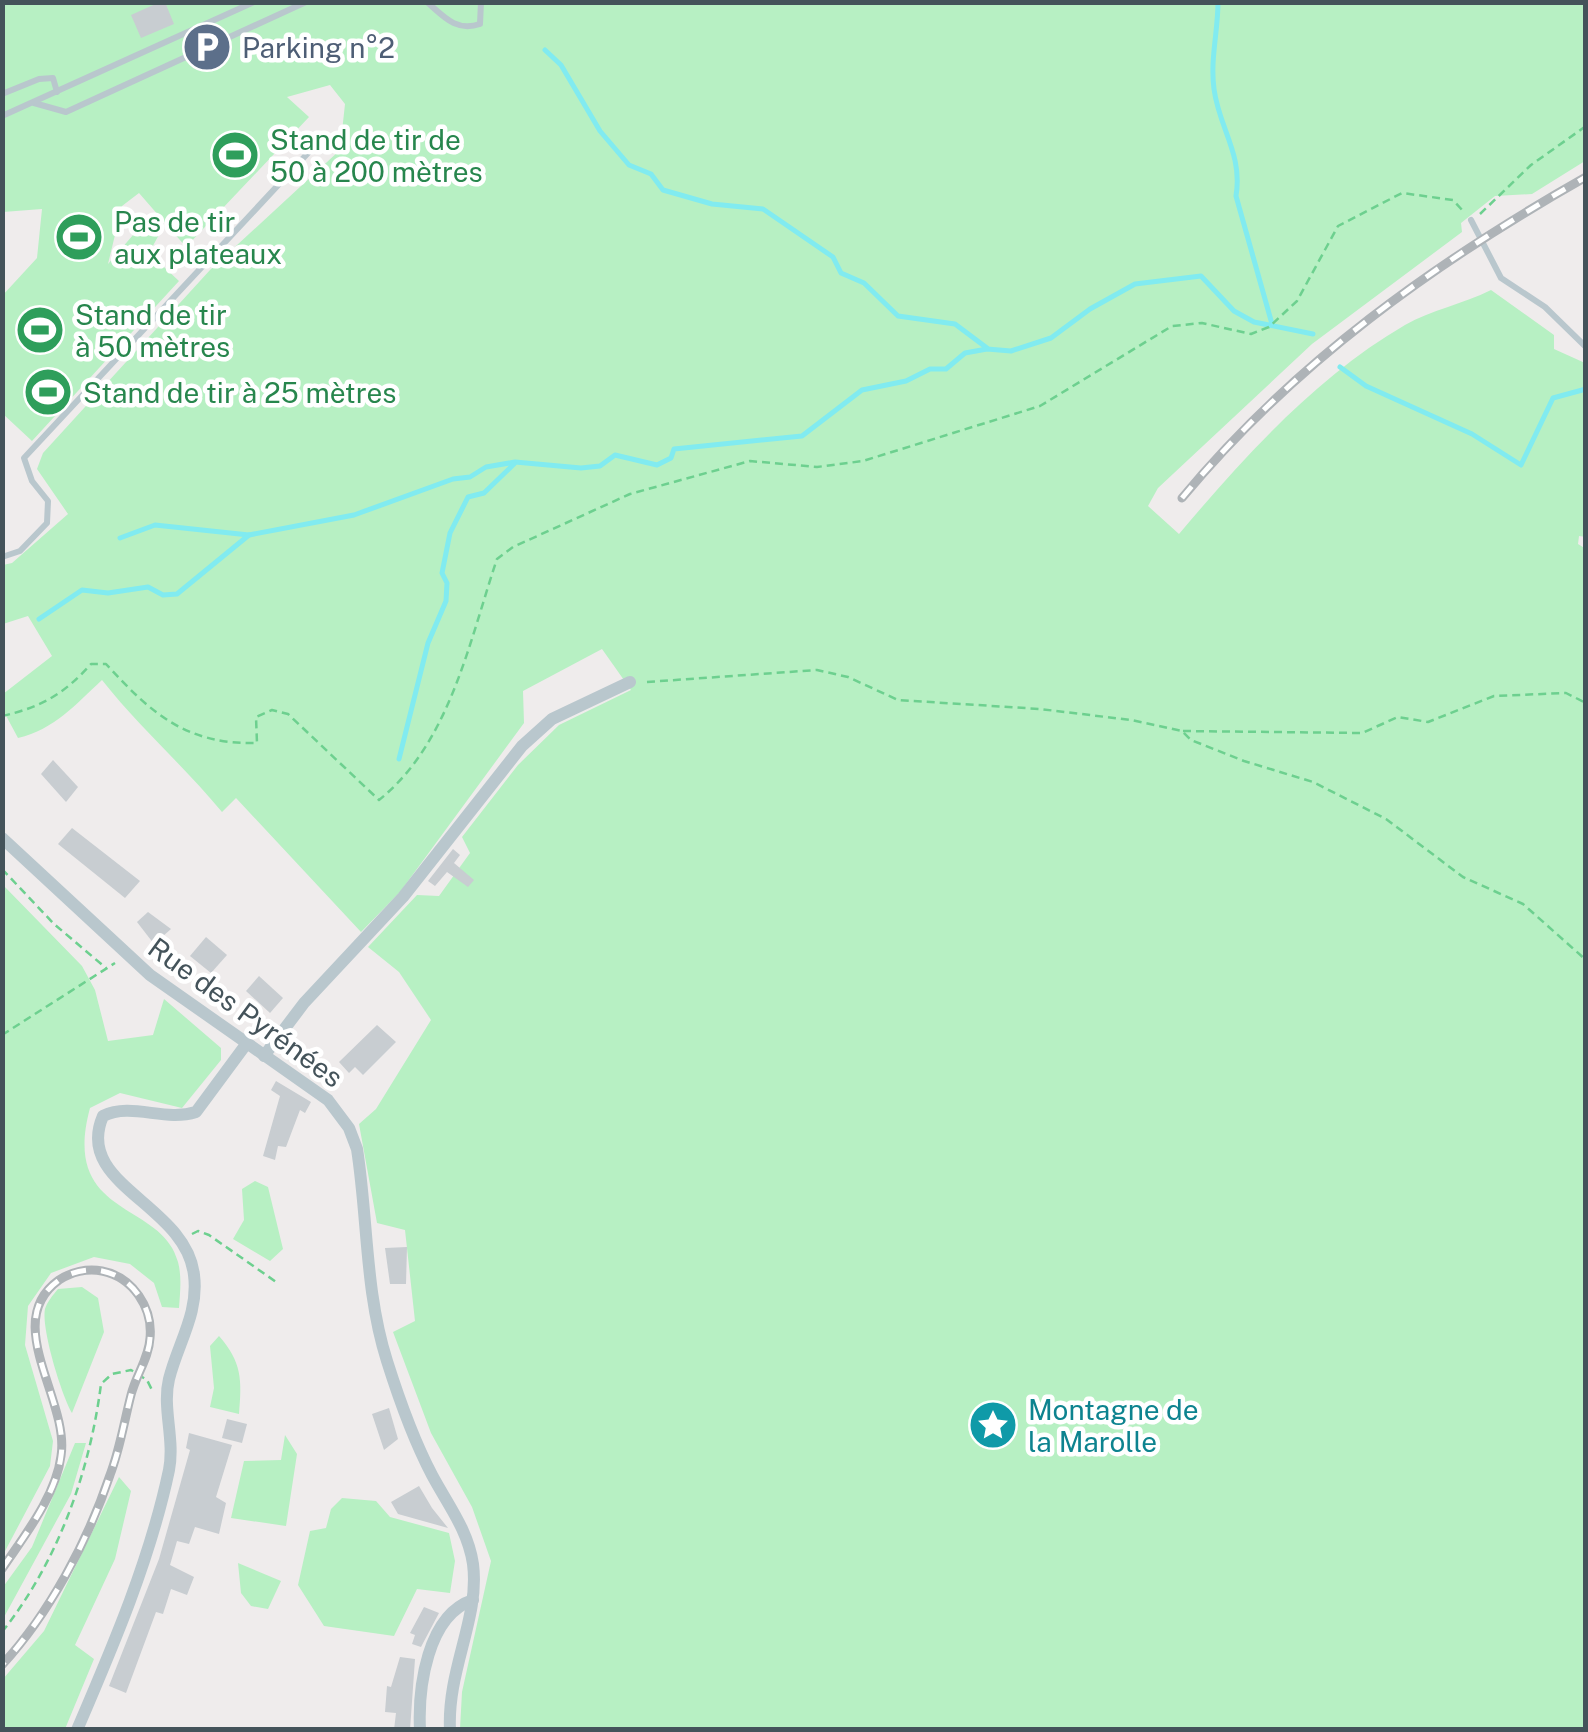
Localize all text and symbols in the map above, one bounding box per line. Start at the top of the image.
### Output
parking icon: Parking n°2 [181,21,233,73]
place label: Parking n°2 [242,31,395,64]
place label: Stand de tir de 50 à 200 mètres [270,123,483,188]
sports icon: Stand de tir de 50 à 200 mètres [209,129,261,181]
place label: Pas de tir aux plateaux [114,205,282,270]
sports icon: Pas de tir aux plateaux [53,211,105,263]
place label: Stand de tir à 50 mètres [75,298,230,363]
sports icon: Stand de tir à 50 mètres [14,304,66,356]
sports icon: Stand de tir à 25 mètres [22,366,74,418]
place label: Stand de tir à 25 mètres [83,376,396,409]
street label: Rue des Pyrénées [142,930,350,1094]
place label: Montagne de la Marolle [1028,1393,1199,1458]
place icon: Montagne de la Marolle [967,1399,1019,1451]

